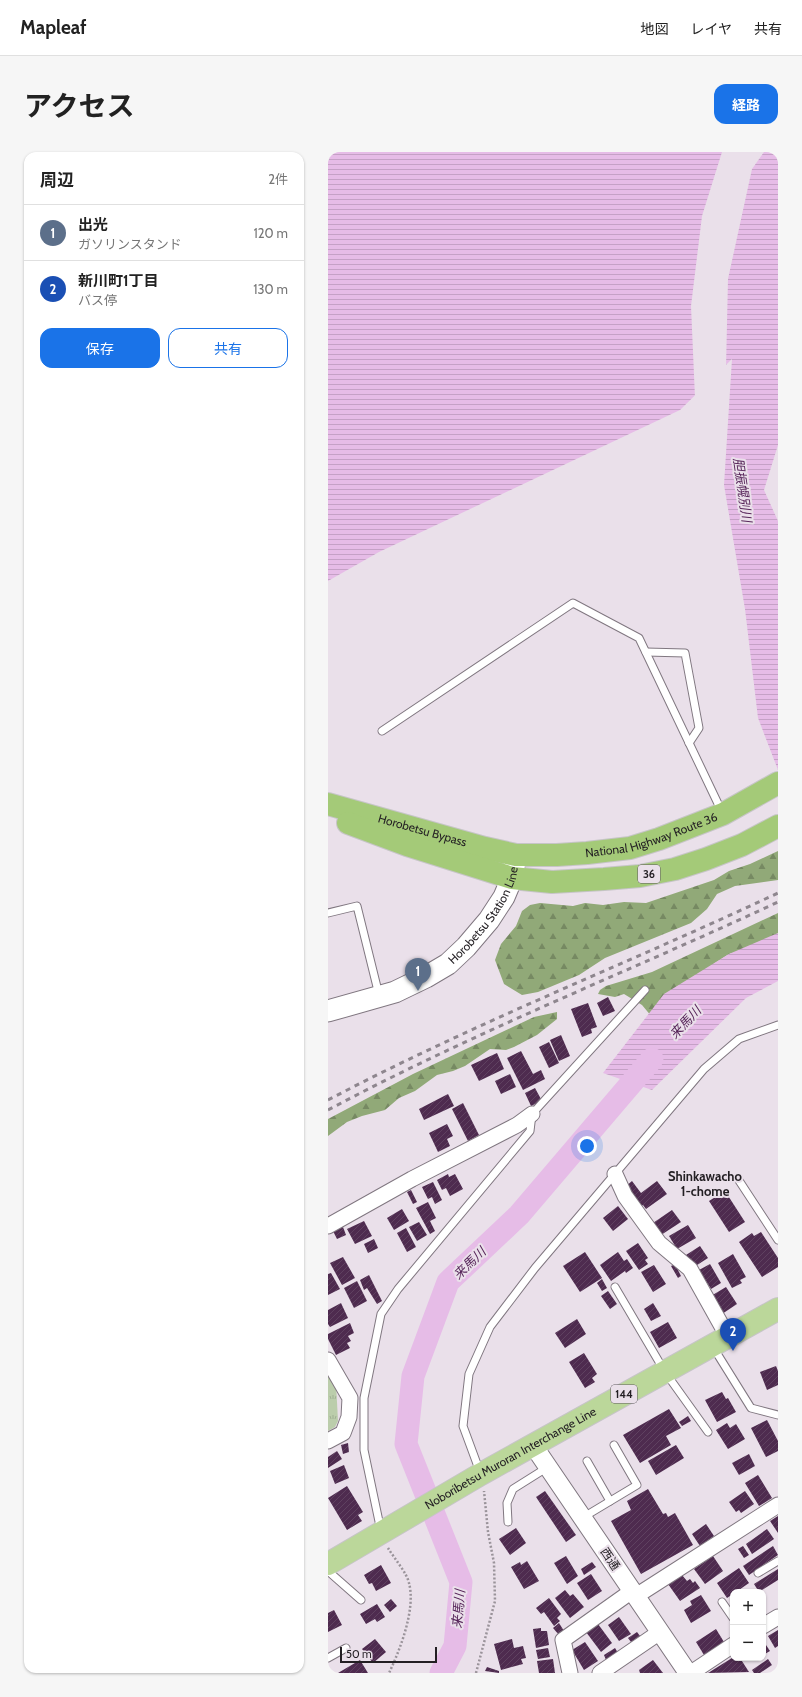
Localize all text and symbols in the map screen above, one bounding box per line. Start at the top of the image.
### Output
text: Mapleaf [20,16,87,39]
text: 地図 [640,20,668,38]
text: レイヤ [690,20,732,38]
text: 共有 [754,20,782,38]
button: 経路 [714,84,778,124]
text: アクセス [24,89,135,123]
text: 周辺 [40,170,74,190]
text: 2件 [268,171,288,187]
text: 出光 [78,216,108,234]
text: 1 [51,225,55,241]
text: 120 m [254,225,288,241]
text: ガソリンスタンド [78,236,182,252]
text: 新川町1丁目 [78,272,159,290]
text: 2 [50,281,56,297]
text: 130 m [253,281,288,297]
text: バス停 [78,292,117,308]
button: 保存 [40,328,160,368]
button: 共有 [168,328,288,368]
water label: 胆振幌別川 [731,457,756,525]
street label: National Highway Route 36 [584,809,720,860]
street label: Horobetsu Bypass [376,810,469,850]
street label: Horobetsu Station Line [445,865,521,967]
road number: 36 [638,865,660,883]
pin: 1 [405,958,431,991]
water label: 来馬川 [666,1001,706,1042]
your location [577,1136,597,1156]
district label: Shinkawacho 1-chome [668,1168,742,1199]
water label: 来馬川 [449,1242,490,1282]
pin: 2 [720,1318,746,1351]
road number: 144 [611,1385,637,1403]
street label: Noboribetsu Muroran Interchange Line [422,1404,599,1512]
street label: 西通 [597,1545,623,1573]
water label: 来馬川 [448,1587,468,1629]
map controls [730,1589,766,1661]
button: + [730,1589,766,1625]
button: − [730,1625,766,1661]
scale bar [340,1645,437,1664]
text: 50 m [346,1647,372,1661]

